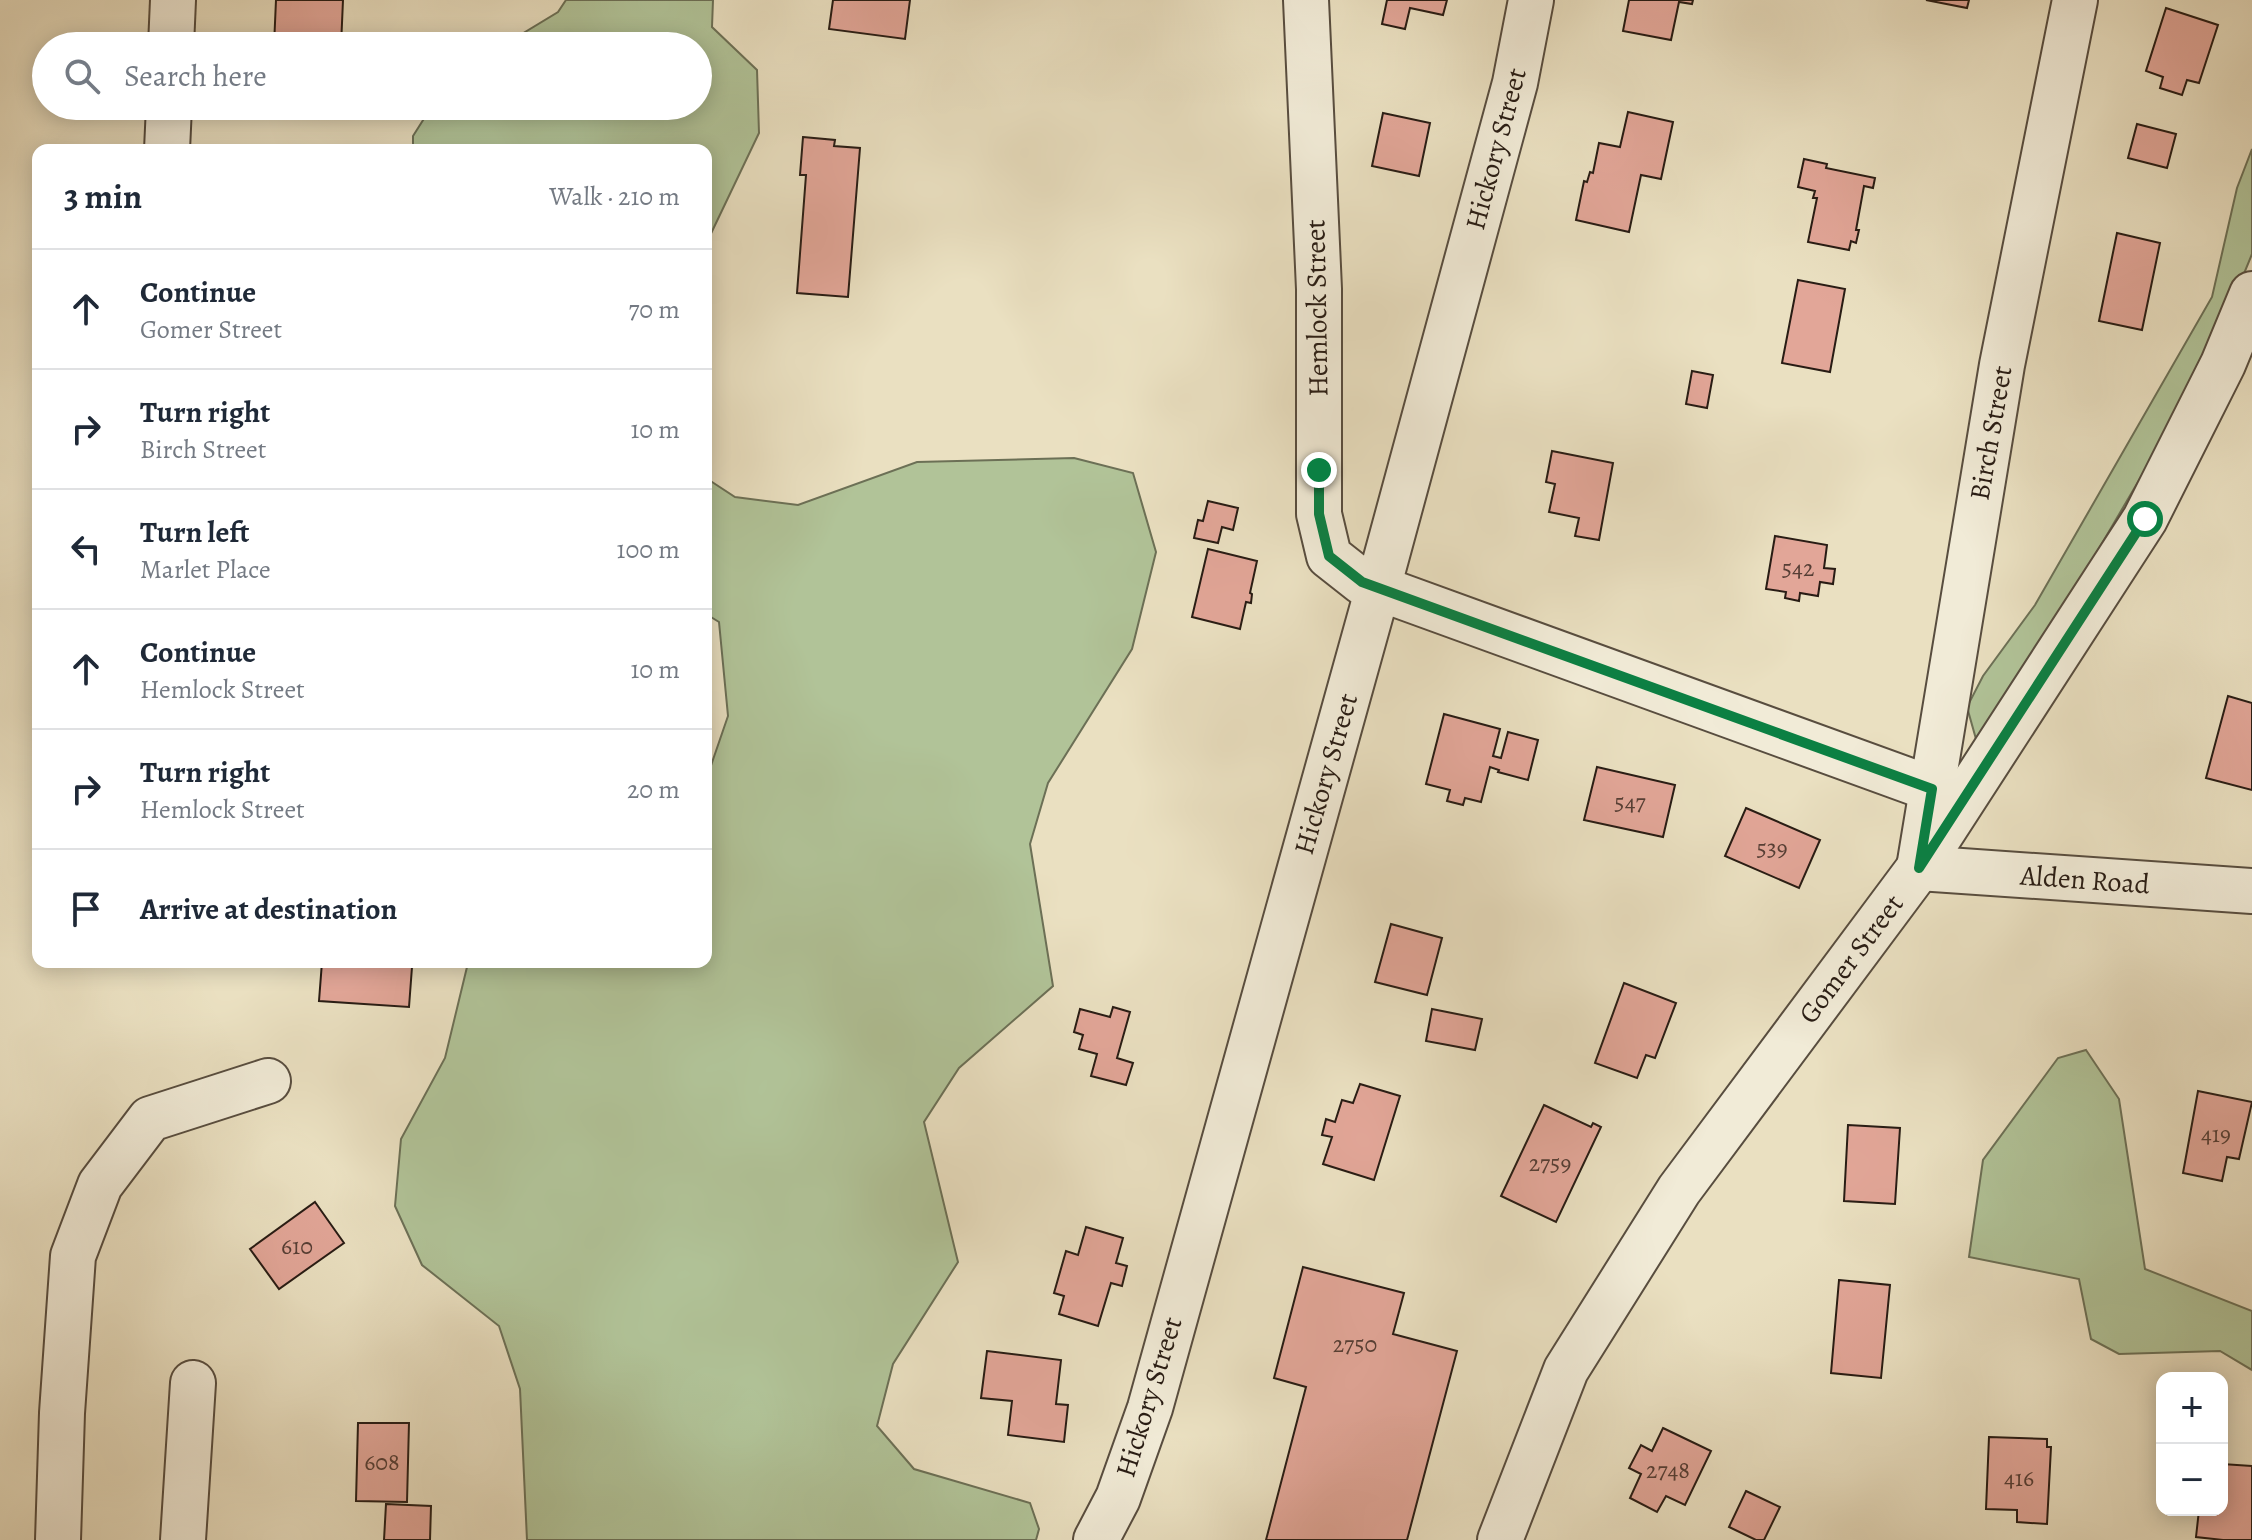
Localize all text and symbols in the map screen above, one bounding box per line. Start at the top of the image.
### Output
search box [32,32,712,120]
icon: search [60,54,104,98]
text: Search here [124,56,267,96]
street label: Hickory Street [1456,64,1536,234]
text: 3 min [64,173,142,220]
text: Walk · 210 m [549,179,680,214]
street label: Hemlock Street [1296,219,1338,397]
text: Continue [140,272,256,312]
icon: ahead [64,287,108,331]
text: 70 m [628,292,680,327]
text: Gomer Street [140,312,282,347]
street label: Birch Street [1960,363,2022,503]
text: Turn right [140,392,270,432]
icon: right [64,407,108,451]
text: 10 m [630,412,680,447]
text: Birch Street [140,432,266,467]
route end [1301,452,1337,488]
route start [2127,501,2163,537]
text: Turn left [140,512,249,552]
icon: left [64,527,108,571]
text: 100 m [617,532,680,567]
text: Marlet Place [140,552,271,587]
house number: 542 [1782,552,1814,584]
text: Continue [140,632,256,672]
icon: ahead [64,647,108,691]
text: 10 m [630,652,680,687]
text: Hemlock Street [140,672,305,707]
street label: Hickory Street [1285,689,1367,859]
text: Turn right [140,752,270,792]
icon: right [64,767,108,811]
text: 20 m [627,772,680,807]
house number: 547 [1614,786,1647,818]
text: Hemlock Street [140,792,305,827]
house number: 539 [1756,832,1788,864]
street label: Alden Road [2018,856,2152,904]
street label: Gomer Street [1790,886,1912,1032]
icon: arrive [64,887,108,931]
text: Arrive at destination [140,889,397,929]
house number: 419 [2201,1118,2231,1150]
house number: 2759 [1529,1147,1571,1179]
house number: 610 [281,1230,313,1262]
street label: Hickory Street [1107,1312,1191,1482]
house number: 2750 [1333,1328,1377,1360]
map controls [2156,1372,2228,1516]
button: + [2156,1372,2228,1444]
button: − [2156,1444,2228,1516]
house number: 608 [364,1446,400,1478]
house number: 2748 [1646,1454,1690,1486]
house number: 416 [2004,1462,2034,1494]

